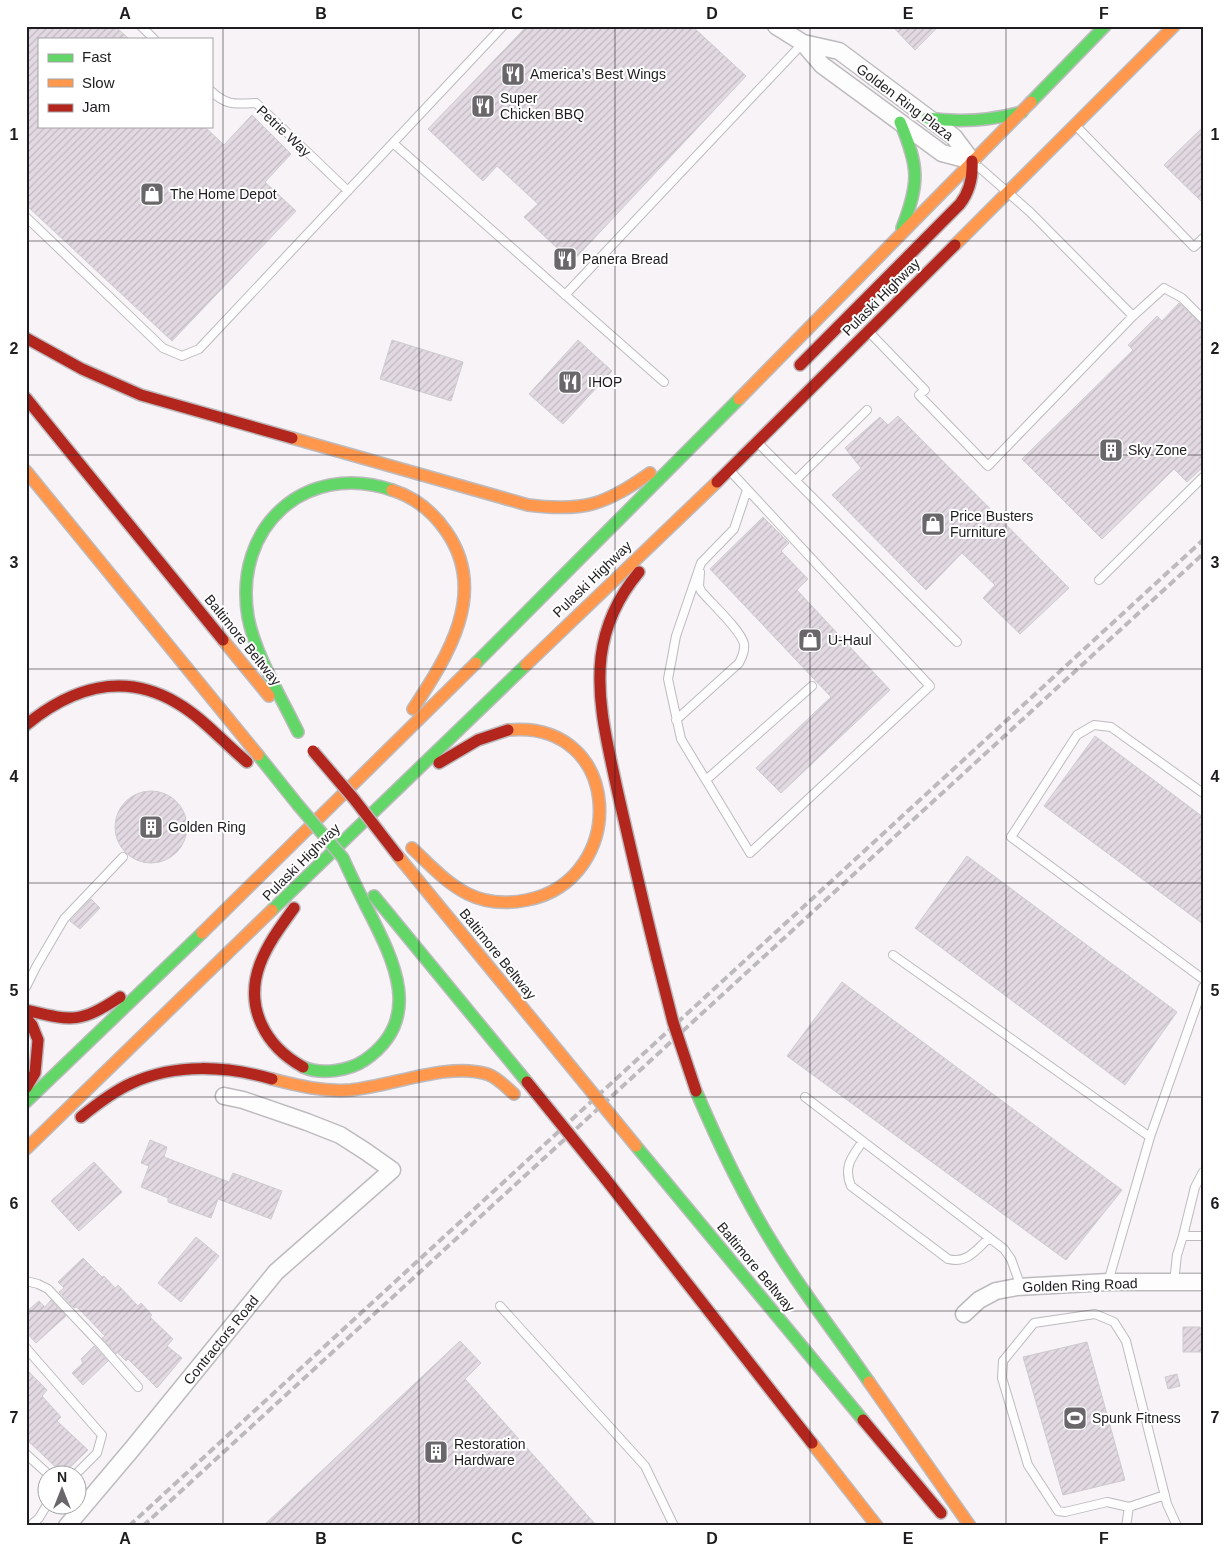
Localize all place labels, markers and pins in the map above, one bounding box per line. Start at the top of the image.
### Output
restaurant icon: America’s Best Wings [500,61,526,87]
place label: America’s Best Wings [530,66,666,82]
place label: Super Chicken BBQ [500,90,584,122]
restaurant icon: Super Chicken BBQ [470,93,496,119]
shop icon: The Home Depot [139,181,165,207]
place label: The Home Depot [170,186,277,202]
restaurant icon: Panera Bread [552,246,578,272]
place label: Panera Bread [582,251,668,267]
restaurant icon: IHOP [557,369,583,395]
place label: IHOP [588,374,622,390]
building icon: Sky Zone [1098,437,1124,463]
place label: Sky Zone [1128,442,1187,458]
place label: Price Busters Furniture [950,508,1033,540]
shop icon: Price Busters Furniture [920,511,946,537]
shop icon: U-Haul [797,627,823,653]
place label: U-Haul [828,632,872,648]
building icon: Golden Ring [138,814,164,840]
place label: Golden Ring [168,819,246,835]
sports icon: Spunk Fitness [1062,1405,1088,1431]
place label: Spunk Fitness [1092,1410,1181,1426]
place label: Restoration Hardware [454,1436,526,1468]
building icon: Restoration Hardware [423,1439,449,1465]

